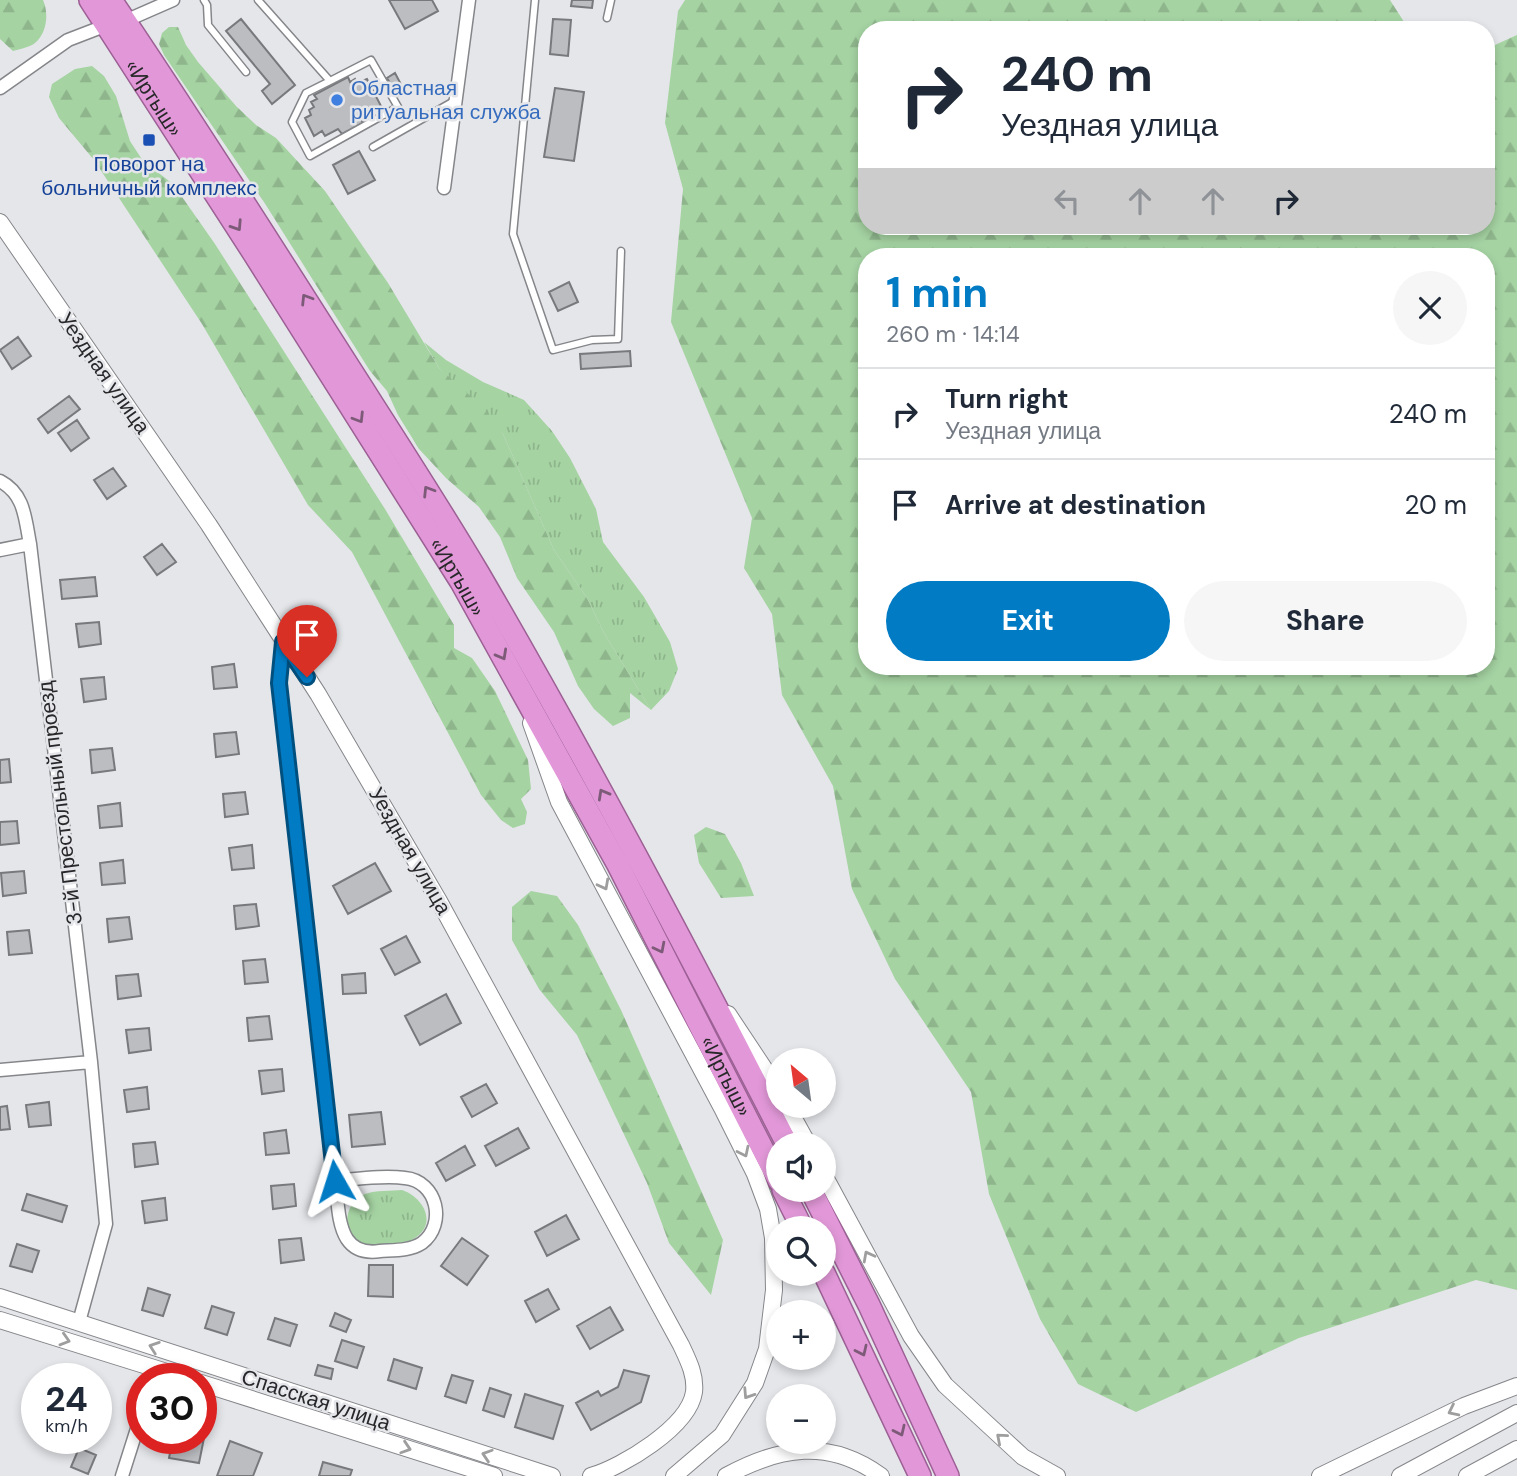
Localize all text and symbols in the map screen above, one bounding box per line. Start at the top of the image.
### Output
text: 240 m [1001,42,1153,106]
icon: right [886,49,977,140]
street label: «Иртыш» [118,54,189,142]
place label: Областная ритуальная служба [351,74,541,126]
marker: Областная ритуальная служба [329,92,345,108]
text: Уездная улица [1001,104,1218,146]
marker: Поворот на больничный комплекс [141,132,157,148]
place label: Поворот на больничный комплекс [41,150,257,202]
icon: left [1048,182,1086,220]
icon: ahead [1121,182,1159,220]
icon: ahead [1194,182,1232,220]
icon: right [1267,182,1305,220]
one-way arrow [228,219,241,232]
text: 1 min [886,265,988,320]
button: close [1393,271,1467,345]
one-way arrow [302,294,315,307]
street label: Уездная улица [52,307,157,440]
text: 260 m · 14:14 [886,319,1020,349]
text: Turn right [945,382,1069,416]
icon: right [886,395,924,433]
text: 240 m [1389,397,1467,431]
one-way arrow [350,411,363,424]
text: Уездная улица [945,416,1101,446]
one-way arrow [423,486,436,499]
icon: arrive [886,486,924,524]
text: Arrive at destination [945,488,1206,522]
text: 20 m [1404,488,1467,522]
street label: «Иртыш» [423,533,491,621]
button: Exit [886,581,1170,661]
button: Share [1184,581,1467,661]
pin [277,605,337,677]
icon: arrive [288,616,326,654]
one-way arrow [494,648,507,660]
street label: 3-й Престольный проезд [31,680,89,926]
street label: Уездная улица [362,782,458,920]
one-way arrow [598,789,611,802]
one-way arrow [595,878,609,891]
one-way arrow [652,941,666,953]
street label: «Иртыш» [693,1031,758,1121]
north arrow [766,1048,836,1118]
map controls [766,1048,836,1454]
button: sound [766,1132,836,1202]
position arrow [298,1144,372,1218]
one-way arrow [735,1145,749,1157]
button: search [766,1216,836,1286]
one-way arrow [863,1251,876,1263]
button: + [766,1300,836,1370]
one-way arrow [59,1332,71,1347]
one-way arrow [149,1341,161,1355]
one-way arrow [854,1344,868,1357]
speed limit sign: 30 [126,1363,217,1454]
street label: Спасская улица [238,1363,394,1437]
text: 24 [45,1376,88,1422]
button: − [766,1384,836,1454]
one-way arrow [743,1386,756,1399]
one-way arrow [1448,1403,1460,1417]
text: km/h [45,1414,88,1438]
one-way arrow [892,1424,906,1436]
one-way arrow [996,1434,1009,1446]
one-way arrow [400,1440,412,1454]
one-way arrow [481,1449,494,1463]

